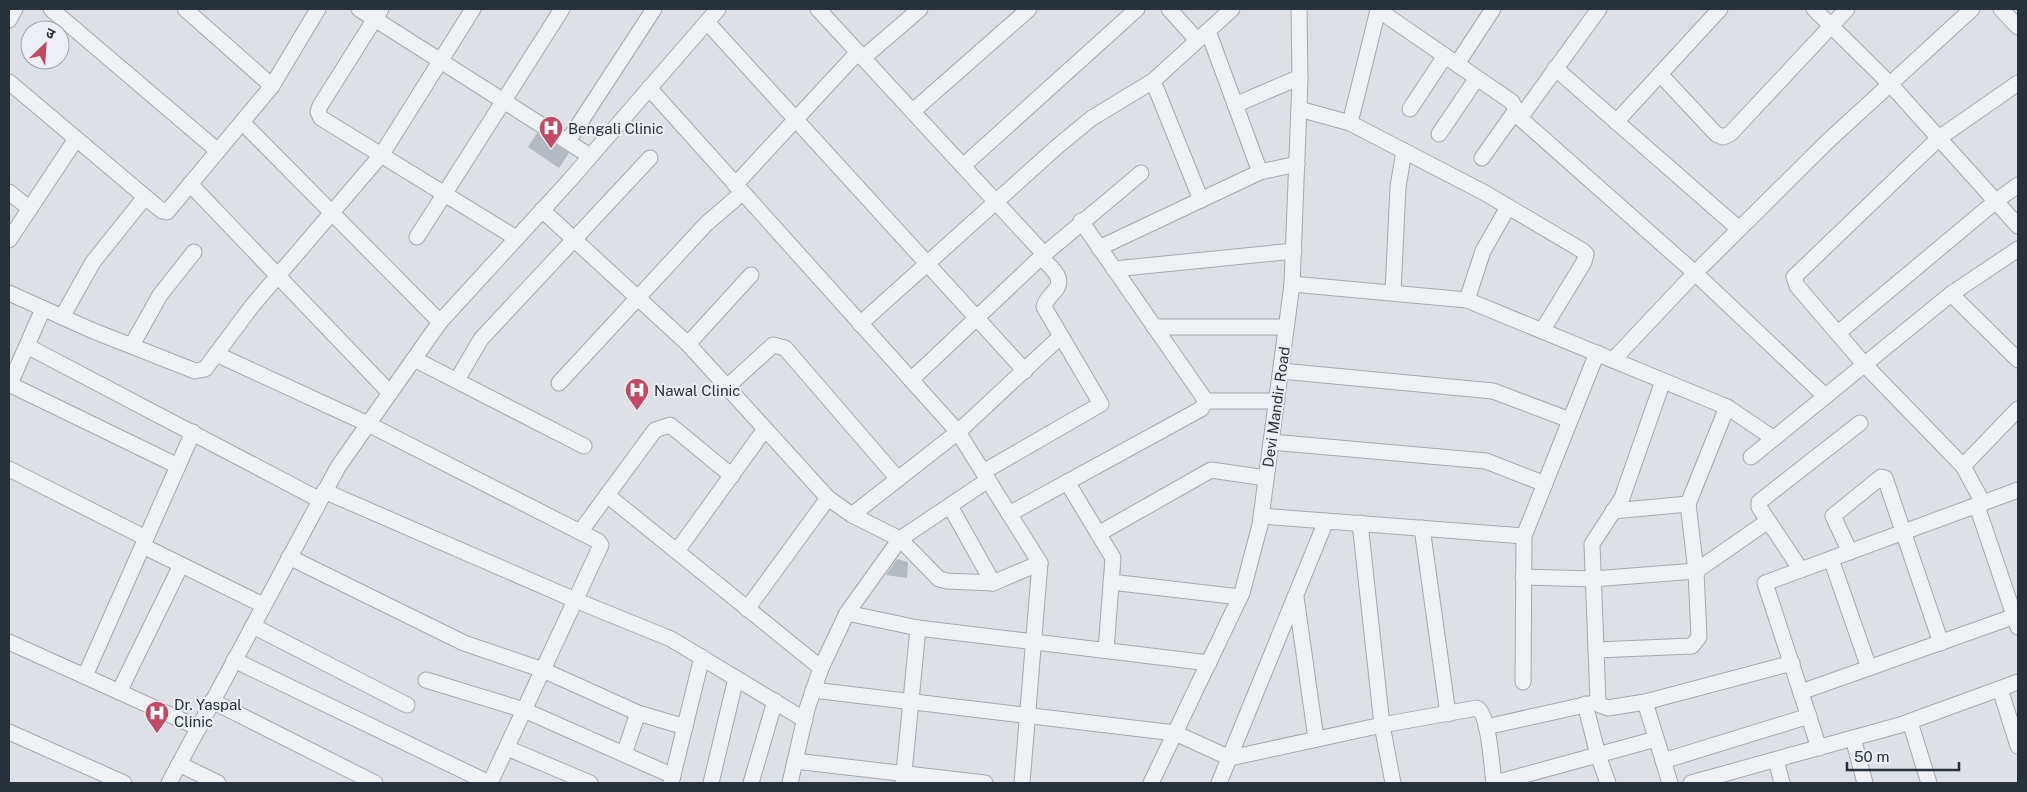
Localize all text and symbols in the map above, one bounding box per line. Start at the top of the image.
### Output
north arrow [20,20,70,70]
text: उ [43,24,58,43]
hospital icon: Bengali Clinic [538,115,564,149]
place label: Bengali Clinic [568,120,664,137]
street label: Devi Mandir Road [1259,346,1293,468]
hospital icon: Nawal Clinic [624,377,650,411]
place label: Nawal Clinic [654,382,740,399]
place label: Dr. Yaspal Clinic [174,696,242,730]
hospital icon: Dr. Yaspal Clinic [144,700,170,734]
scale bar [1847,740,1960,772]
text: 50 m [1854,748,1889,765]

